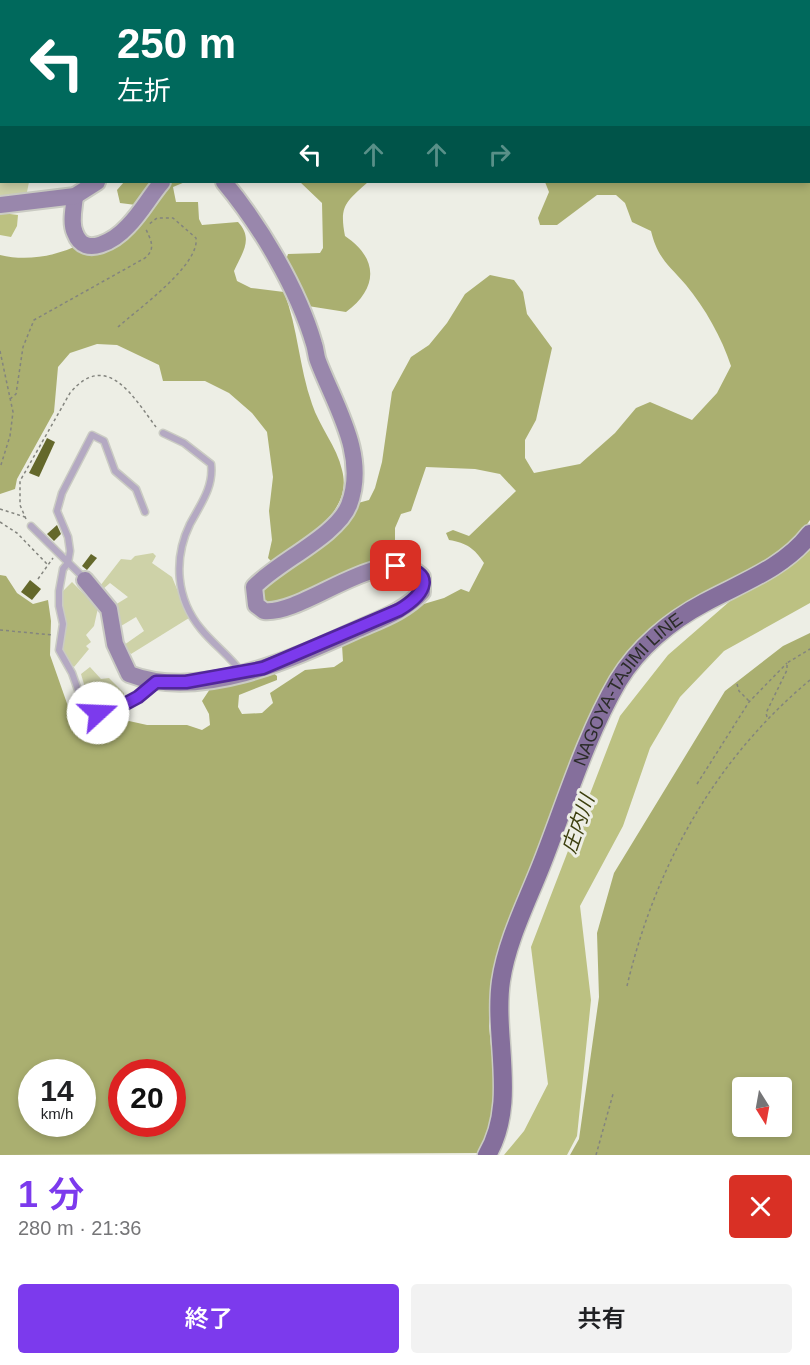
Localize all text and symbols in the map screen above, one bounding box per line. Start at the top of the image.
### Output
text: 250 m [117,20,236,67]
icon: left [18,24,96,102]
text: 左折 [117,76,171,106]
icon: left [294,138,327,171]
icon: ahead [357,138,390,171]
icon: ahead [420,138,453,171]
icon: right [483,138,516,171]
pin [370,540,421,591]
icon: arrive [379,549,412,582]
street label: NAGOYA-TAJIMI LINE [570,609,686,769]
position arrow [66,681,130,745]
water label: 庄内川 [558,790,599,856]
speed limit sign: 20 [108,1059,186,1137]
text: 14 [40,1074,74,1107]
north arrow [732,1077,792,1137]
map controls [732,1077,792,1137]
text: km/h [41,1105,73,1122]
text: 1 分 [18,1174,84,1215]
button: close [729,1175,792,1238]
text: 280 m · 21:36 [18,1217,141,1239]
button: 終了 [18,1284,399,1353]
button: 共有 [411,1284,792,1353]

